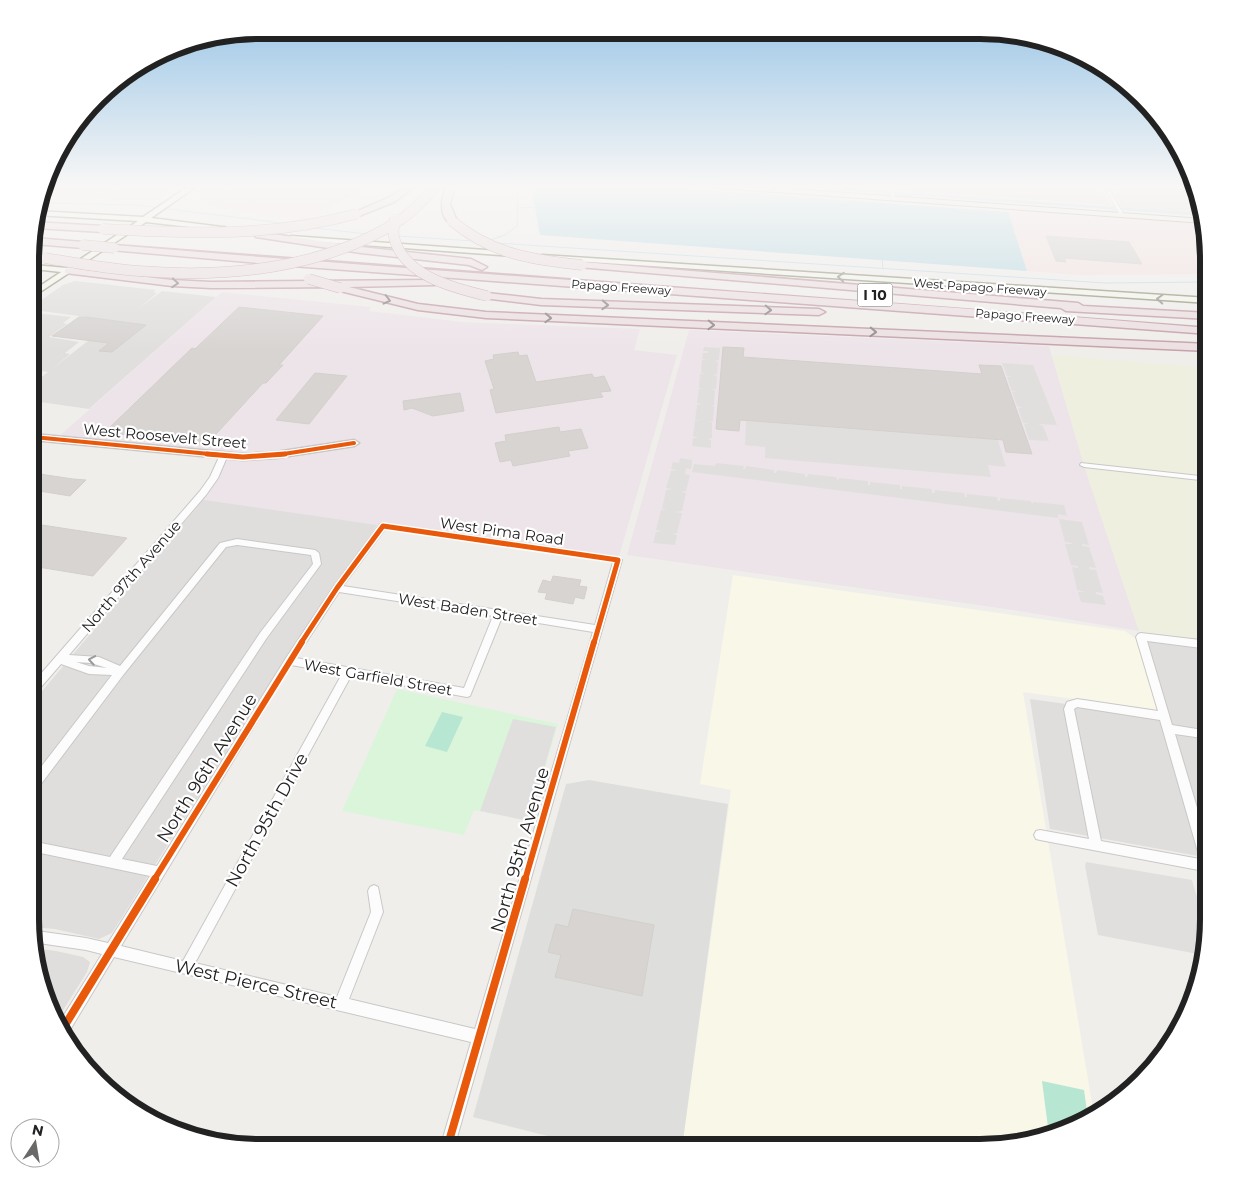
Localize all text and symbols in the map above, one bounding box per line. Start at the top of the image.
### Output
one-way arrow [836,272,844,283]
street label: West Papago Freeway [913,275,1048,299]
street label: Papago Freeway [571,276,672,298]
one-way arrow [171,277,179,288]
road number: I 10 [858,284,892,306]
one-way arrow [1156,293,1164,304]
one-way arrow [383,294,392,305]
one-way arrow [602,299,610,310]
one-way arrow [764,305,772,315]
street label: Papago Freeway [975,305,1076,327]
one-way arrow [545,313,553,323]
one-way arrow [708,320,715,330]
one-way arrow [870,327,877,337]
street label: West Roosevelt Street [82,419,248,453]
street label: West Pima Road [439,513,565,549]
street label: North 97th Avenue [77,516,185,636]
street label: West Baden Street [397,589,539,629]
one-way arrow [87,655,96,665]
street label: West Garfield Street [302,655,454,699]
street label: North 96th Avenue [152,689,262,847]
street label: North 95th Drive [221,749,313,891]
street label: North 95th Avenue [486,765,554,935]
street label: West Pierce Street [173,955,339,1013]
north arrow [10,1118,60,1168]
text: N [30,1120,45,1140]

